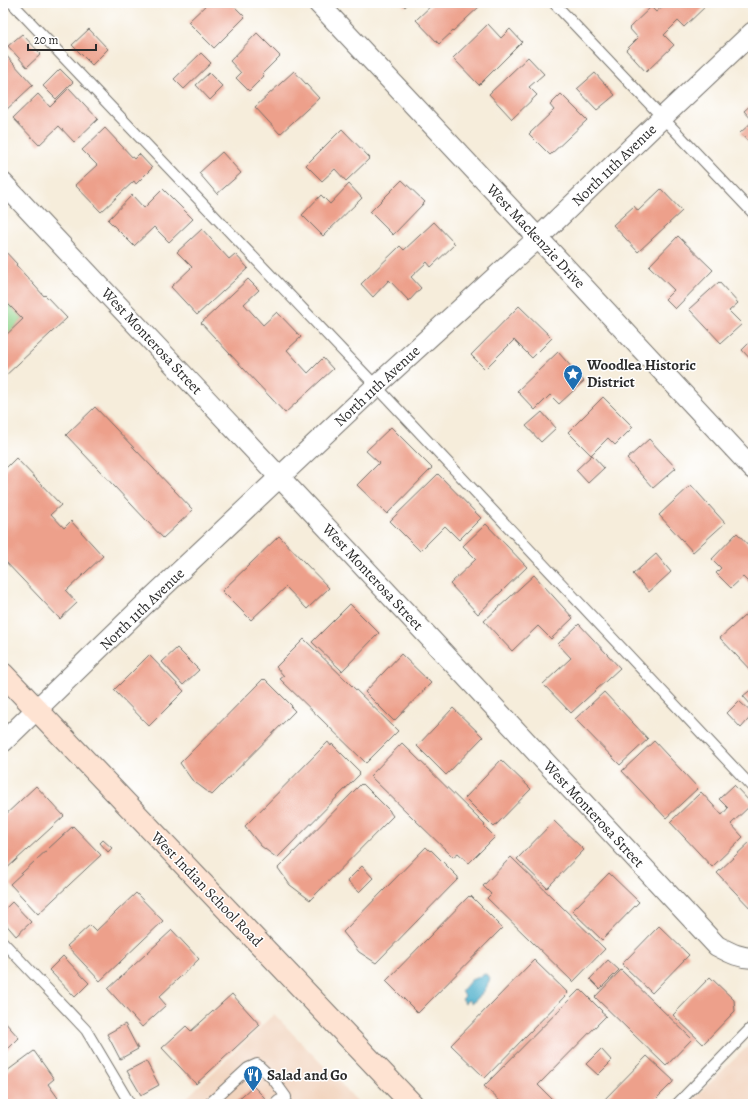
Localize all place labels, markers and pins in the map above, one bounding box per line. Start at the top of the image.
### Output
place label: Woodlea Historic District [586,355,696,392]
place icon: Woodlea Historic District [562,363,584,391]
restaurant icon: Salad and Go [242,1064,264,1092]
place label: Salad and Go [267,1065,348,1085]

